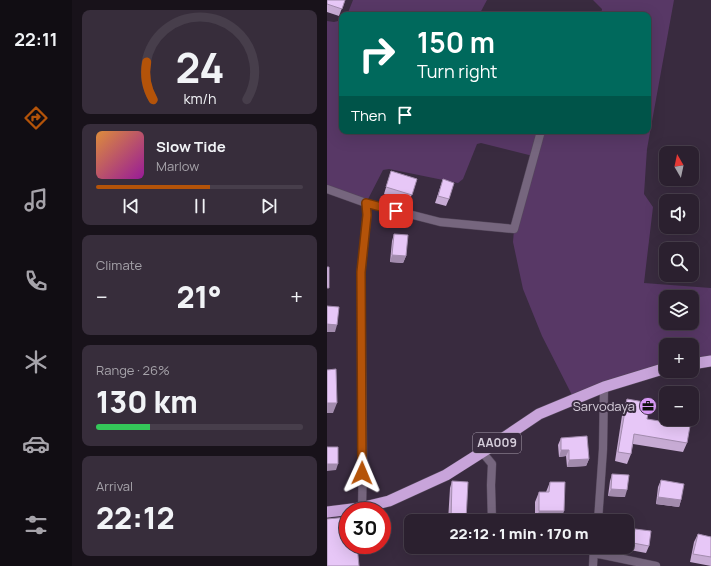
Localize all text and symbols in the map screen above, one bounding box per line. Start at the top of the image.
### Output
text: 150 m [417,23,495,61]
text: 22:11 [14,27,58,51]
icon: right [351,28,403,80]
text: 24 [175,39,224,95]
text: Turn right [417,59,498,83]
text: km/h [183,89,216,108]
icon: directions [22,104,50,132]
icon: arrive [394,104,416,126]
text: Then [351,105,386,126]
text: Slow Tide [156,136,226,157]
north arrow [659,146,699,186]
map controls [659,146,699,426]
text: Marlow [156,157,199,175]
icon: music [22,186,50,214]
pin [379,194,413,228]
button: sound [659,194,699,234]
icon: previous [120,195,142,217]
icon: pause [189,195,211,217]
icon: next [258,195,280,217]
icon: arrive [385,200,407,222]
button: search [659,242,699,282]
text: Climate [96,256,142,274]
icon: phone [22,267,50,295]
text: 21° [176,276,222,317]
text: − [96,282,108,312]
text: + [290,282,303,312]
button: layers [659,290,699,330]
button: + [659,338,699,378]
icon: climate [22,348,50,376]
text: Range · 26% [96,361,170,379]
text: 130 km [96,381,198,422]
button: − [659,386,699,426]
office icon: Sarvodaya [638,396,658,416]
place label: Sarvodaya [573,397,635,415]
icon: car [22,430,50,458]
road number: AA009 [473,433,521,453]
position arrow [341,452,383,494]
text: Arrival [96,477,133,495]
text: 22:12 [96,497,175,538]
speed limit sign: 30 [339,502,391,554]
icon: filters [22,511,50,539]
text: 22:12 · 1 min · 170 m [449,523,589,544]

